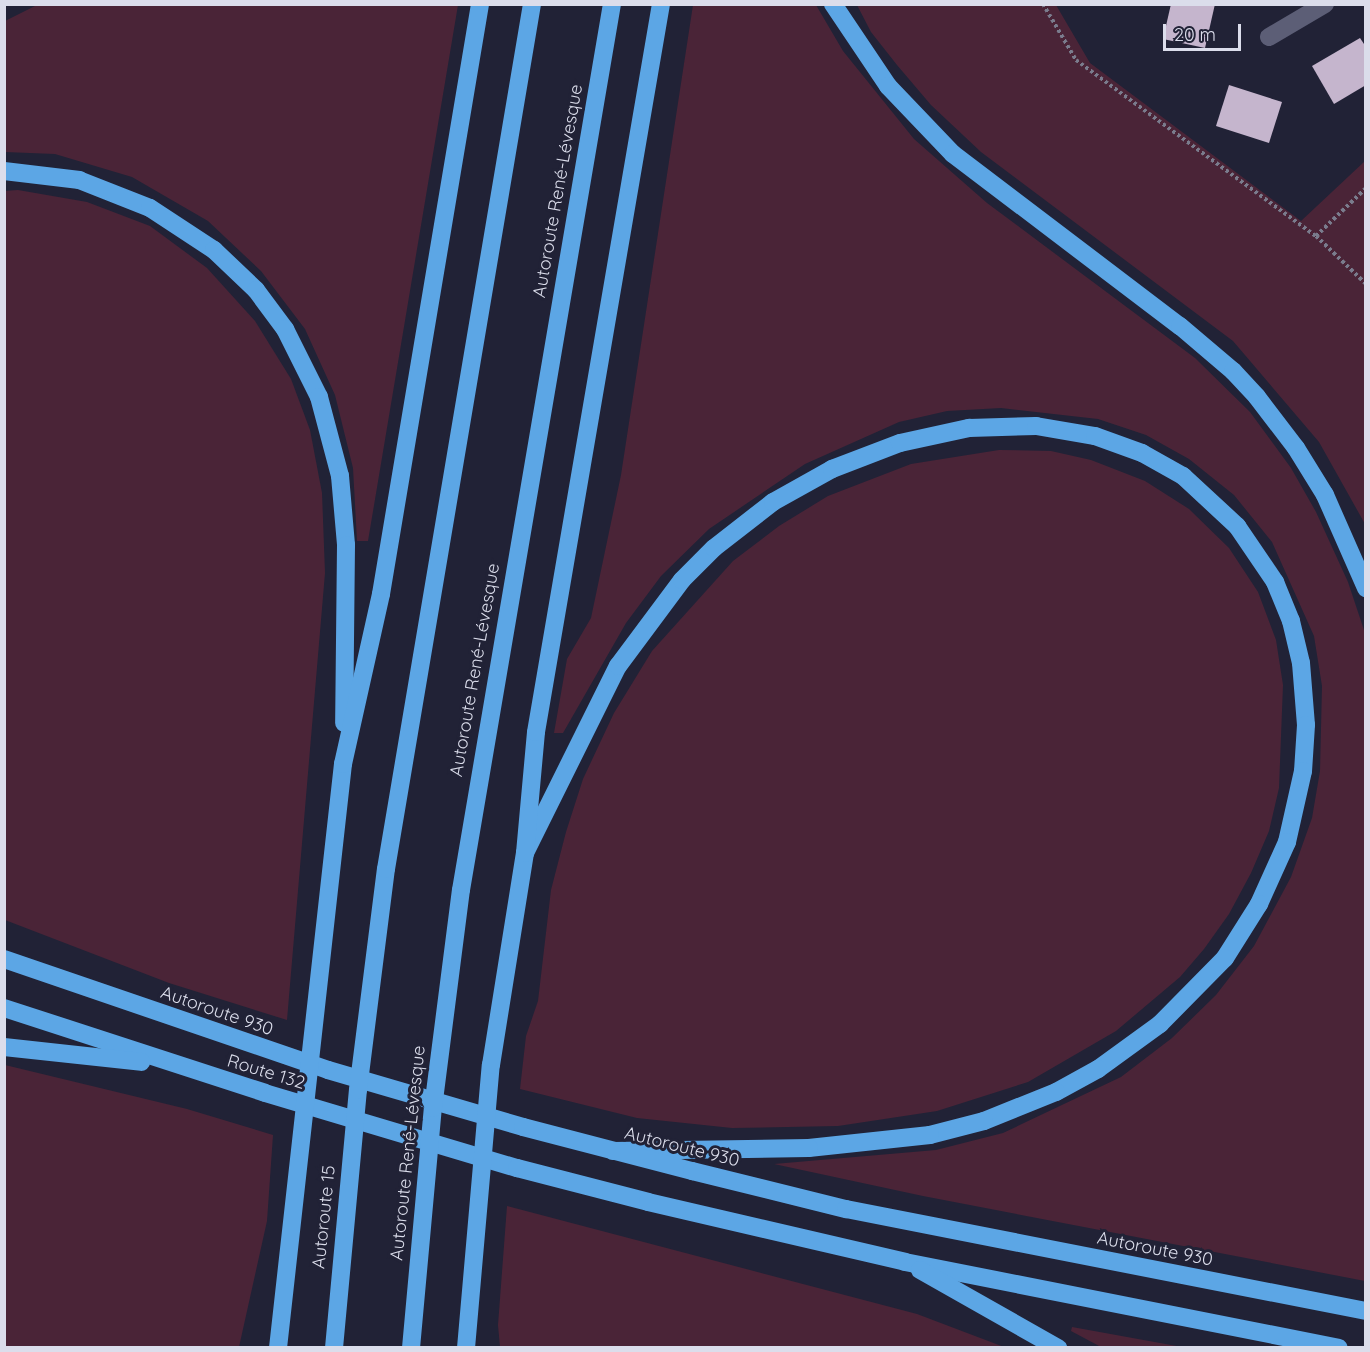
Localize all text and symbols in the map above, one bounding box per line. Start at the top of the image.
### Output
scale bar [1166,12,1244,50]
text: 20 m [1174,23,1216,46]
street label: Autoroute René-Lévesque [529,83,587,299]
street label: Autoroute René-Lévesque [446,562,504,778]
street label: Autoroute 930 [158,982,276,1040]
street label: Autoroute René-Lévesque [386,1044,430,1262]
street label: Route 132 [224,1050,308,1094]
street label: Autoroute 930 [622,1122,742,1172]
street label: Autoroute 15 [308,1164,340,1270]
street label: Autoroute 930 [1095,1227,1215,1271]

